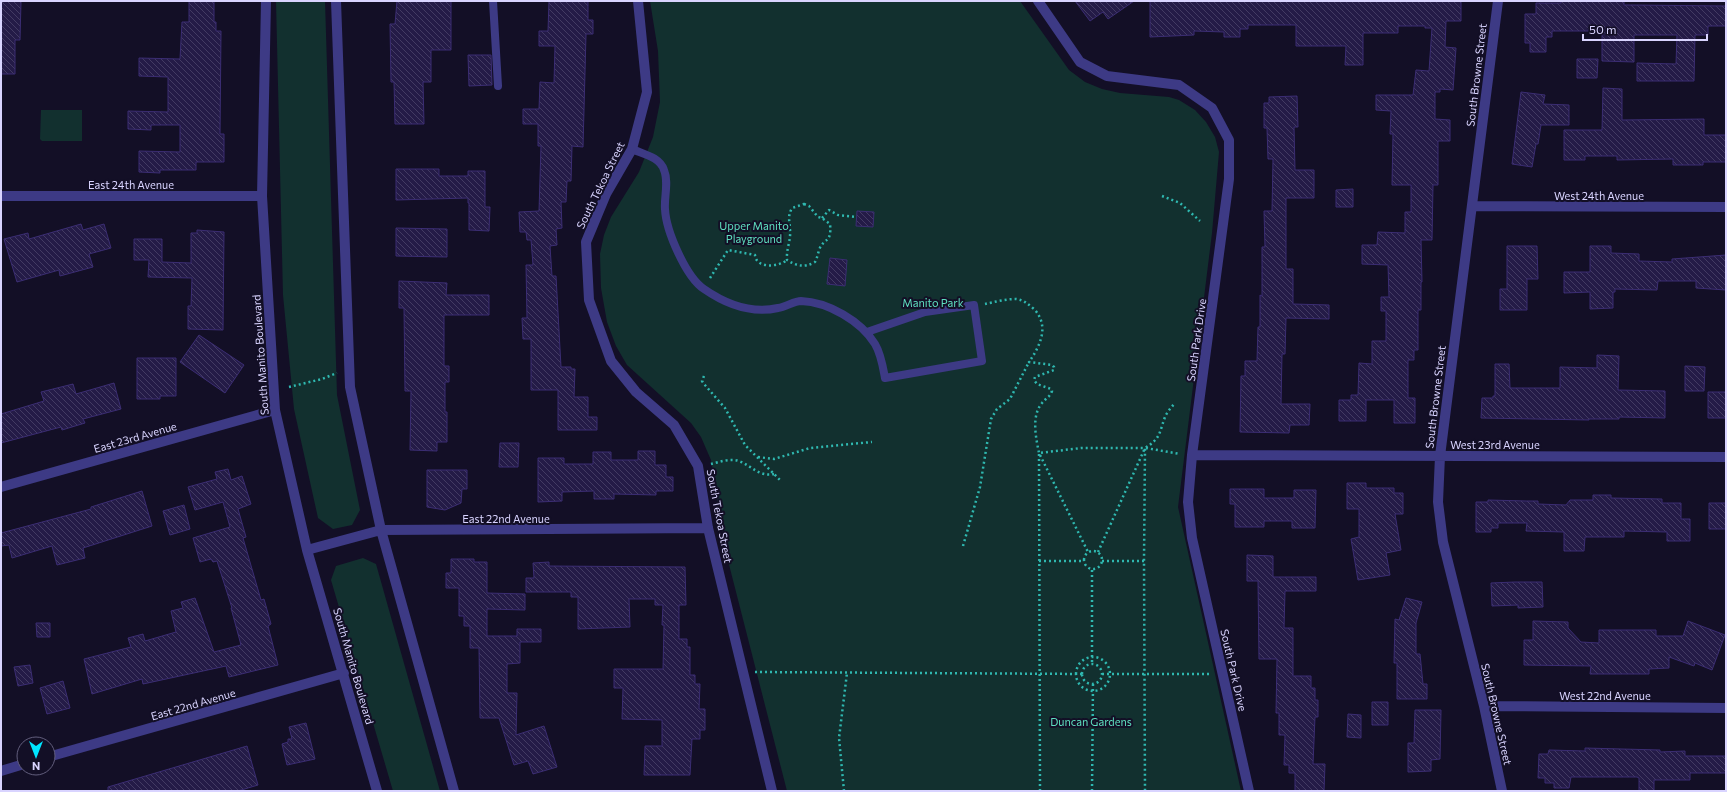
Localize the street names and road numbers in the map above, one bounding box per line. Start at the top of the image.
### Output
street label: South Browne Street [1463,22,1489,127]
street label: South Tekoa Street [573,139,627,231]
street label: East 24th Avenue [88,178,174,191]
street label: West 24th Avenue [1554,189,1644,202]
street label: South Manito Boulevard [249,294,271,416]
street label: South Park Drive [1184,297,1208,382]
street label: South Browne Street [1422,344,1448,449]
street label: East 23rd Avenue [92,419,178,455]
street label: West 23rd Avenue [1450,438,1540,451]
street label: South Tekoa Street [705,468,736,565]
street label: East 22nd Avenue [462,512,550,525]
street label: South Manito Boulevard [331,606,377,726]
street label: South Park Drive [1218,628,1250,712]
street label: South Browne Street [1479,662,1515,767]
street label: East 22nd Avenue [149,686,237,722]
street label: West 22nd Avenue [1559,689,1651,702]

